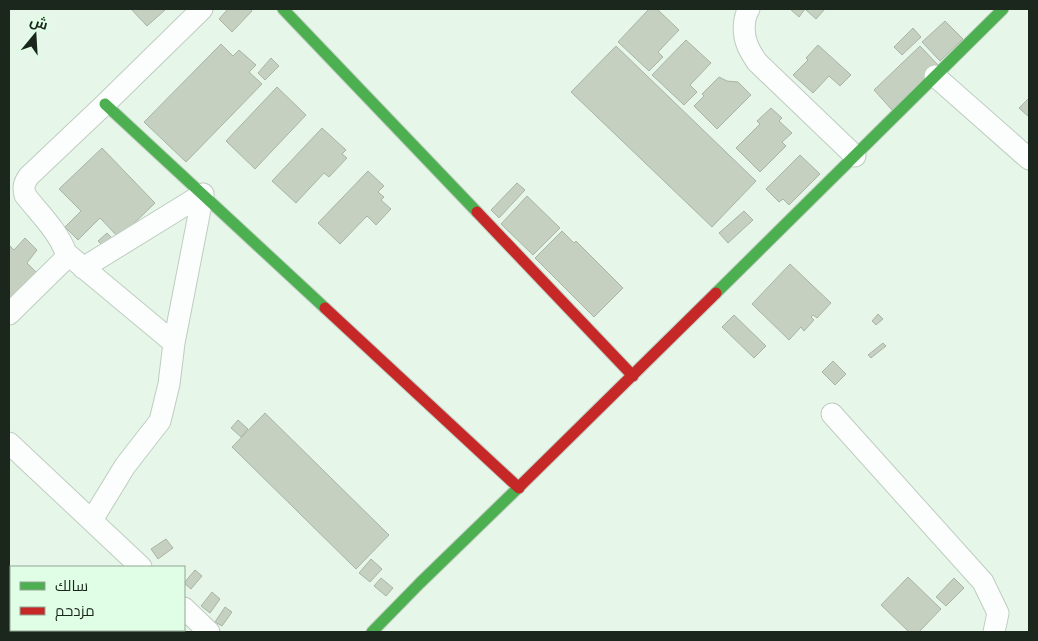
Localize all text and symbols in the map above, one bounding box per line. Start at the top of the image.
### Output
north arrow [10,10,60,60]
text: ش [28,10,51,34]
legend [10,566,185,631]
text: سالك [55,575,88,596]
text: مزدحم [55,600,95,621]

